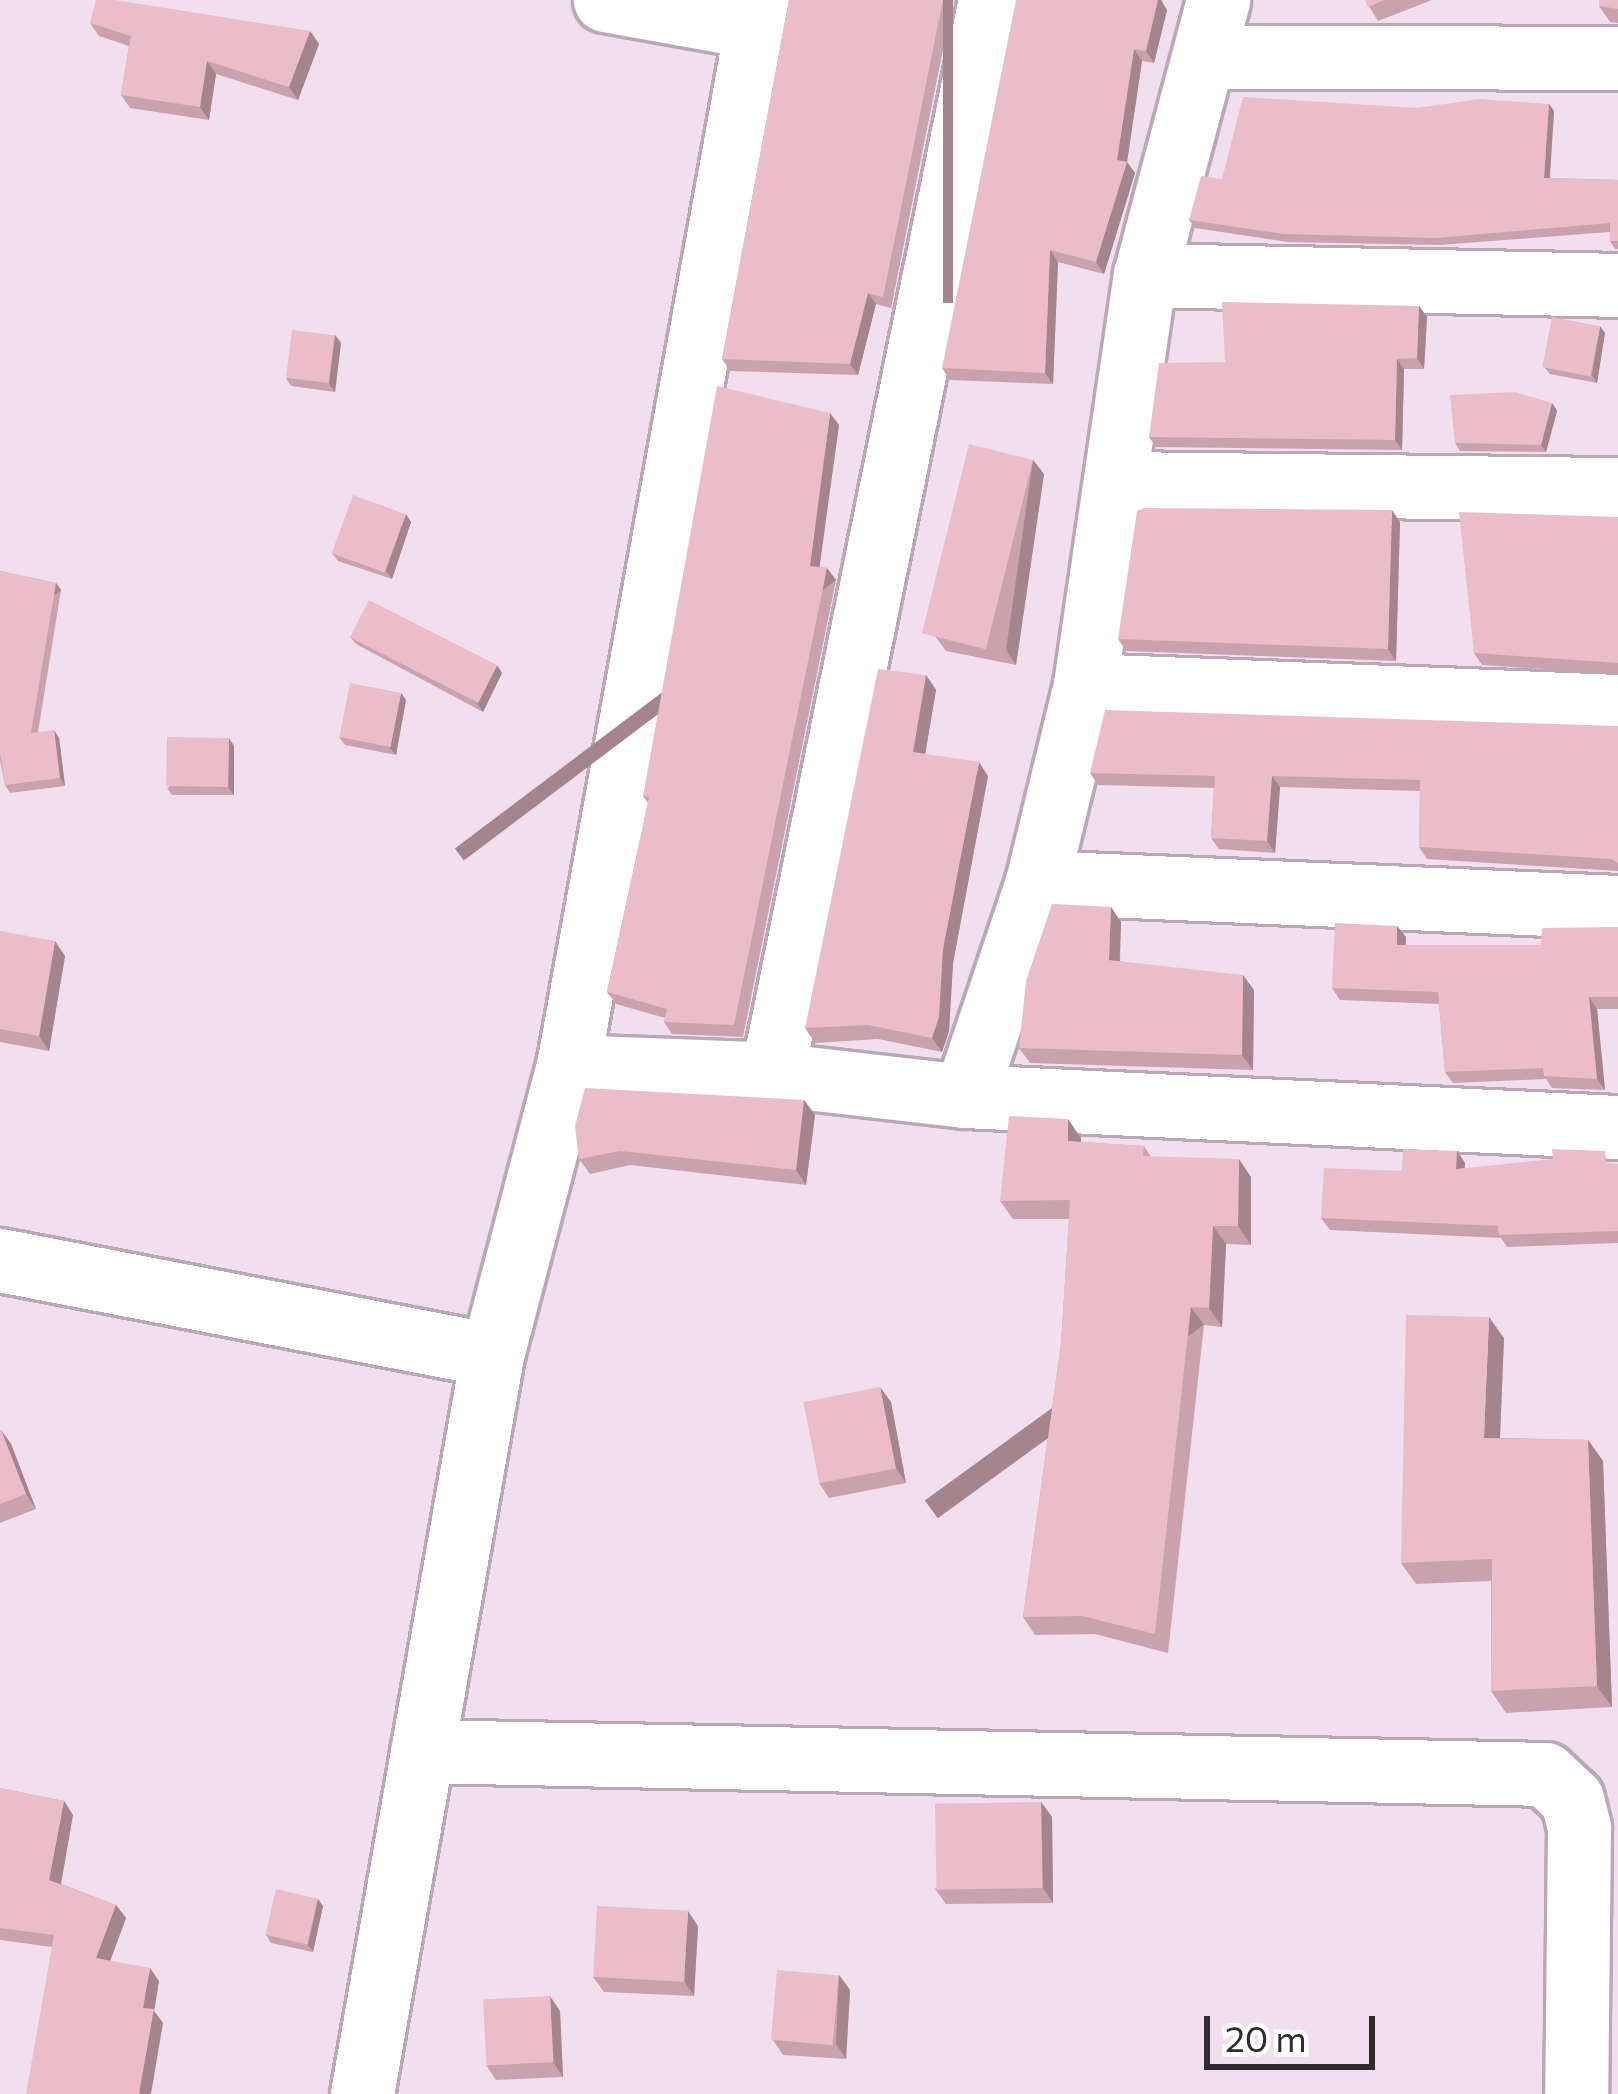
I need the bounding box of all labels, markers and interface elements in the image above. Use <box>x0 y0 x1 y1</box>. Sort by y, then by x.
scale bar <box>1210 1992 1381 2066</box>
text: 20 m <box>1225 2015 1307 2059</box>

